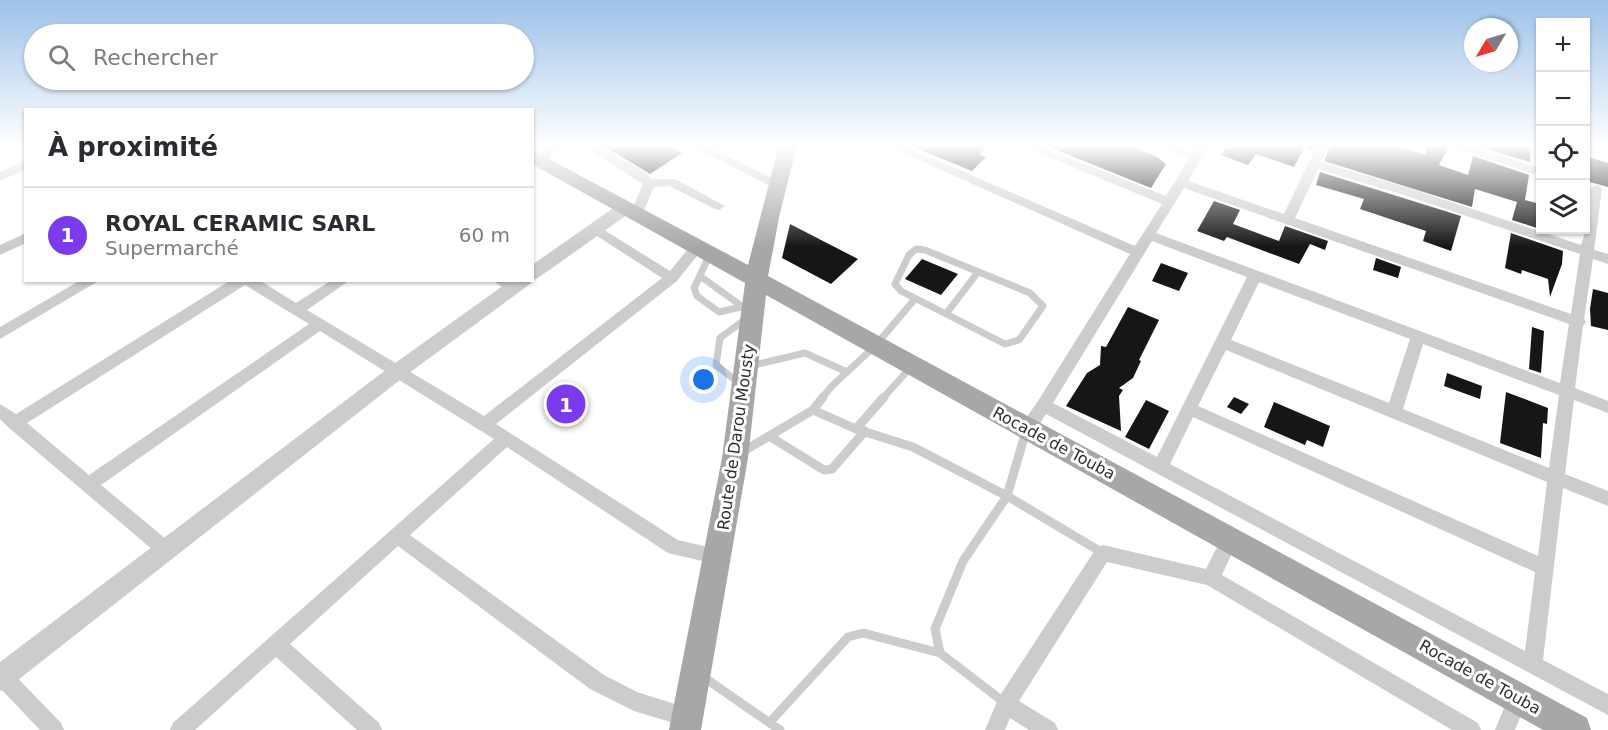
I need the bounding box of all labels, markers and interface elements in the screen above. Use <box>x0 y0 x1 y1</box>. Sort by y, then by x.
north arrow <box>1464 18 1518 72</box>
map controls <box>1536 18 1590 234</box>
button: + <box>1536 18 1590 72</box>
search box <box>24 24 534 90</box>
icon: search <box>45 41 78 74</box>
text: Rechercher <box>93 45 218 70</box>
button: − <box>1536 72 1590 126</box>
button: locate <box>1536 126 1590 180</box>
text: À proximité <box>48 132 218 162</box>
button: layers <box>1536 180 1590 234</box>
text: ROYAL CERAMIC SARL <box>105 211 375 236</box>
text: 1 <box>61 223 74 247</box>
text: 60 m <box>459 223 510 247</box>
text: Supermarché <box>105 236 239 260</box>
street label: Route de Darou Mousty <box>714 343 758 531</box>
your location <box>689 365 718 394</box>
pin: 1 <box>546 382 586 426</box>
street label: Rocade de Touba <box>990 403 1118 483</box>
street label: Rocade de Touba <box>1416 636 1544 718</box>

